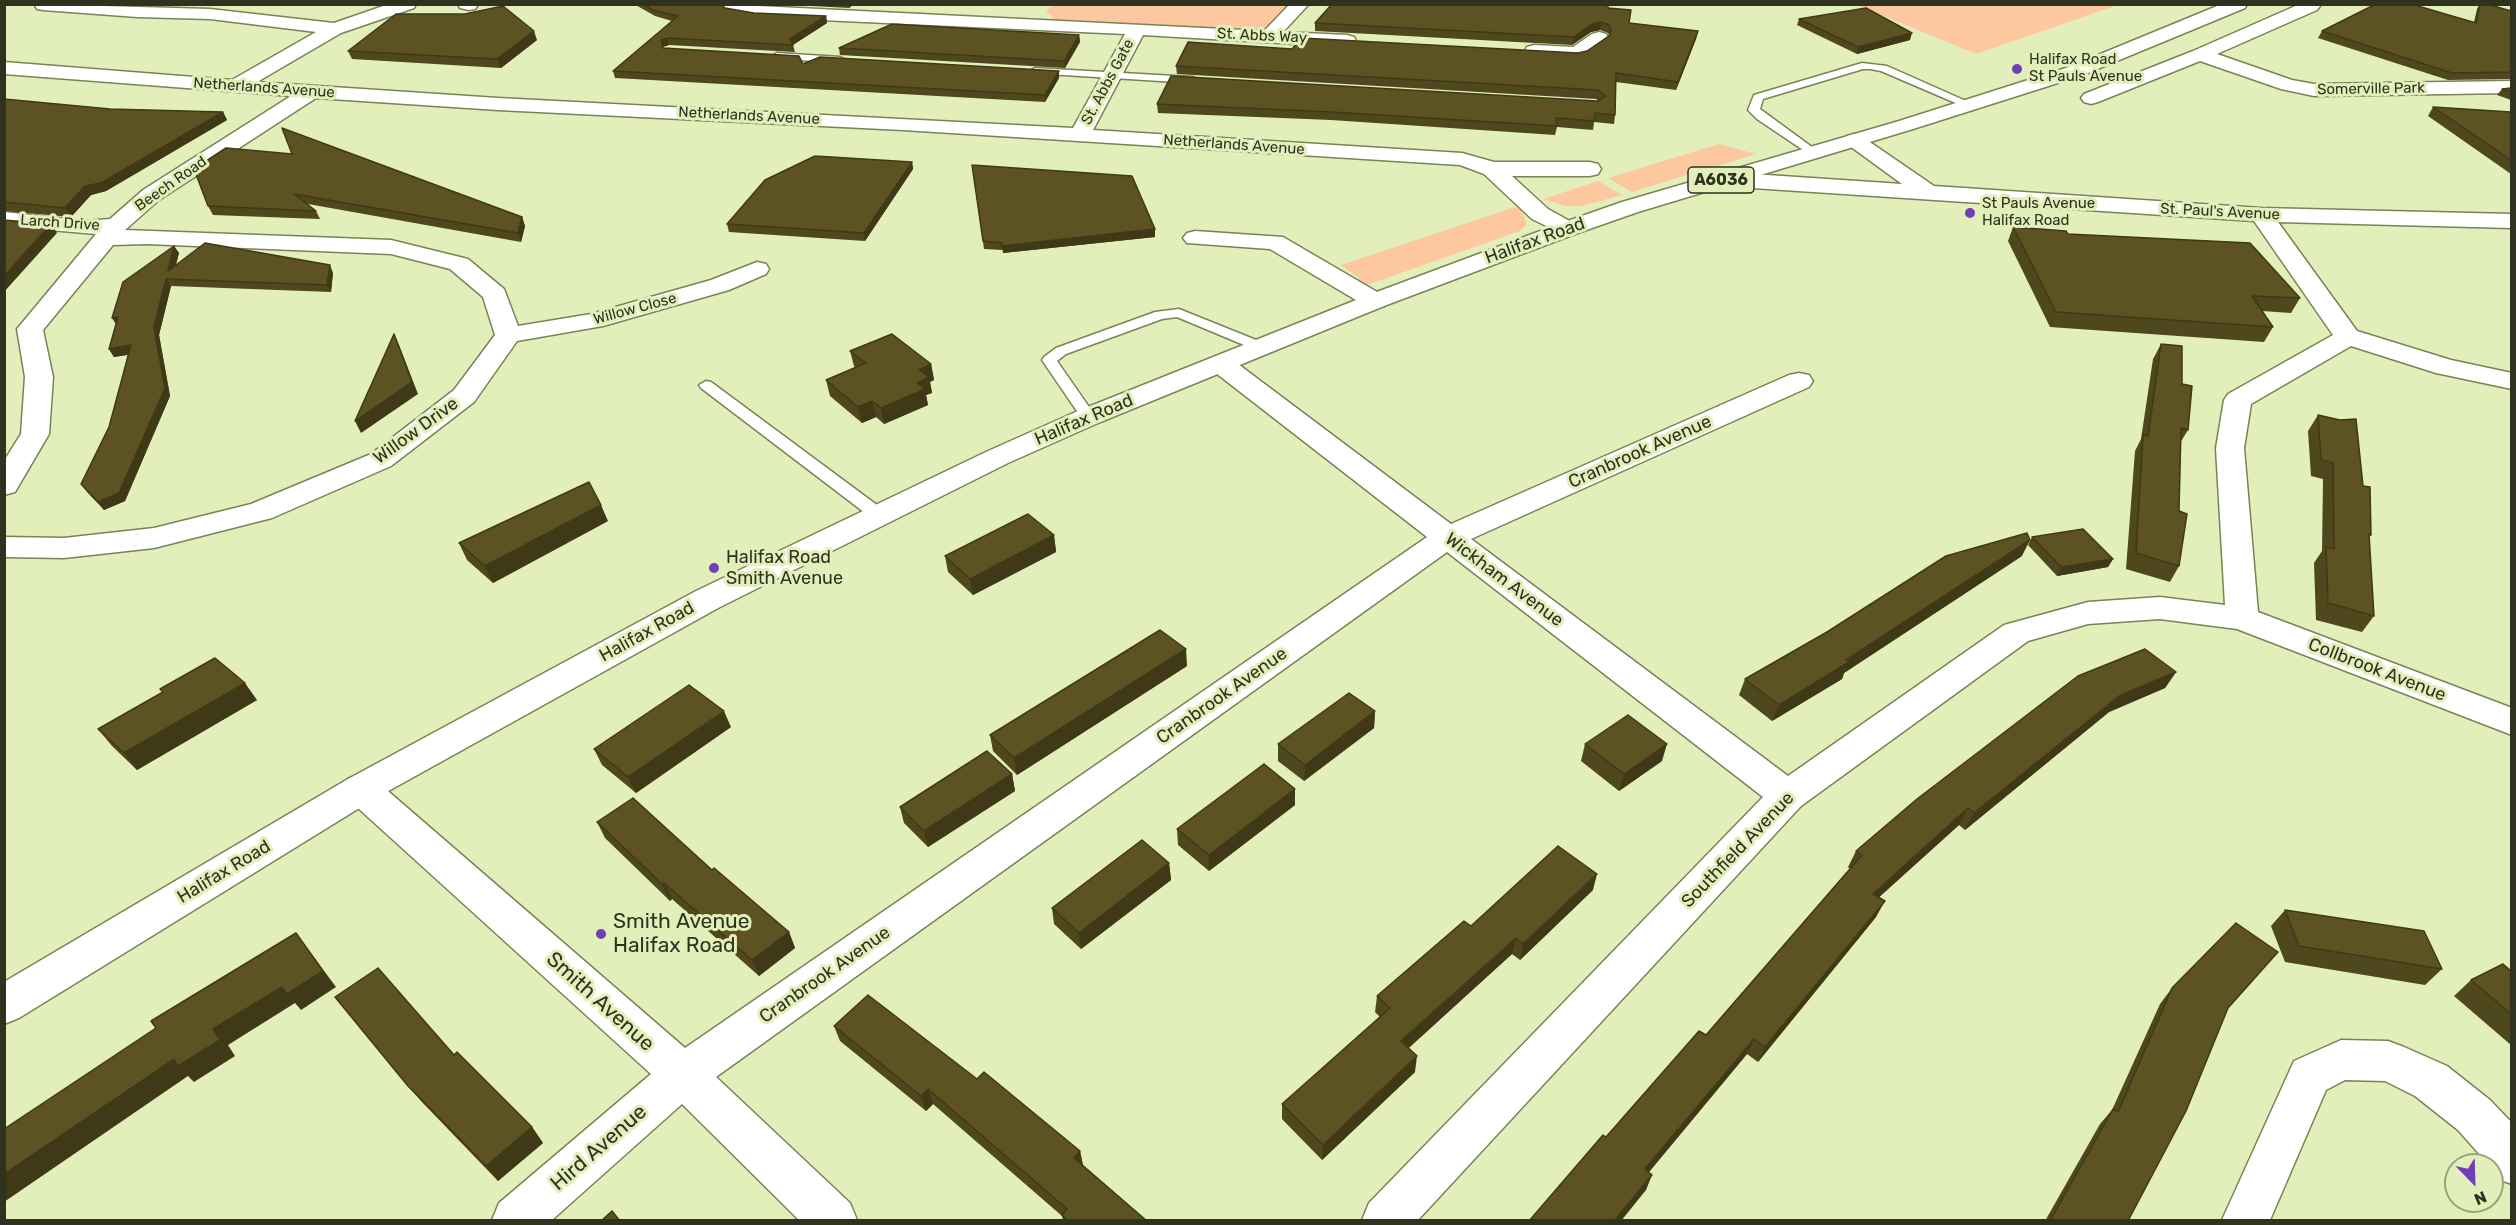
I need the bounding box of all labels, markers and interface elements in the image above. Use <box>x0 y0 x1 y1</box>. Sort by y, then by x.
street label: St. Abbs Way <box>1217 25 1307 47</box>
street label: St. Abbs Gate <box>1078 36 1138 128</box>
place label: Halifax Road St Pauls Avenue <box>2029 51 2142 86</box>
marker: Halifax Road St Pauls Avenue <box>2010 62 2024 76</box>
street label: Netherlands Avenue <box>193 74 335 102</box>
street label: Somerville Park <box>2317 79 2425 99</box>
street label: Netherlands Avenue <box>678 103 820 129</box>
street label: Netherlands Avenue <box>1163 131 1305 159</box>
street label: Beech Road <box>132 153 210 215</box>
road number: A6036 <box>1688 167 1754 193</box>
place label: St Pauls Avenue Halifax Road <box>1982 195 2095 230</box>
street label: St. Paul's Avenue <box>2160 200 2280 224</box>
marker: St Pauls Avenue Halifax Road <box>1963 206 1977 220</box>
street label: Larch Drive <box>20 211 100 235</box>
street label: Halifax Road <box>1482 213 1588 269</box>
street label: Willow Close <box>591 289 679 329</box>
street label: Halifax Road <box>1031 390 1137 450</box>
street label: Willow Drive <box>369 393 463 469</box>
street label: Cranbrook Avenue <box>1565 411 1715 493</box>
street label: Wickham Avenue <box>1441 529 1567 631</box>
place label: Halifax Road Smith Avenue <box>726 547 843 590</box>
marker: Halifax Road Smith Avenue <box>707 561 721 575</box>
street label: Halifax Road <box>596 597 698 667</box>
street label: Collbrook Avenue <box>2305 634 2449 706</box>
street label: Cranbrook Avenue <box>1153 643 1291 749</box>
street label: Southfield Avenue <box>1677 788 1799 912</box>
street label: Halifax Road <box>173 836 275 908</box>
place label: Smith Avenue Halifax Road <box>613 909 750 959</box>
street label: Cranbrook Avenue <box>756 922 894 1028</box>
marker: Smith Avenue Halifax Road <box>594 927 608 941</box>
street label: Smith Avenue <box>541 947 659 1057</box>
street label: Hird Avenue <box>546 1099 652 1197</box>
north arrow <box>2444 1153 2504 1213</box>
text: N <box>2471 1187 2489 1209</box>

